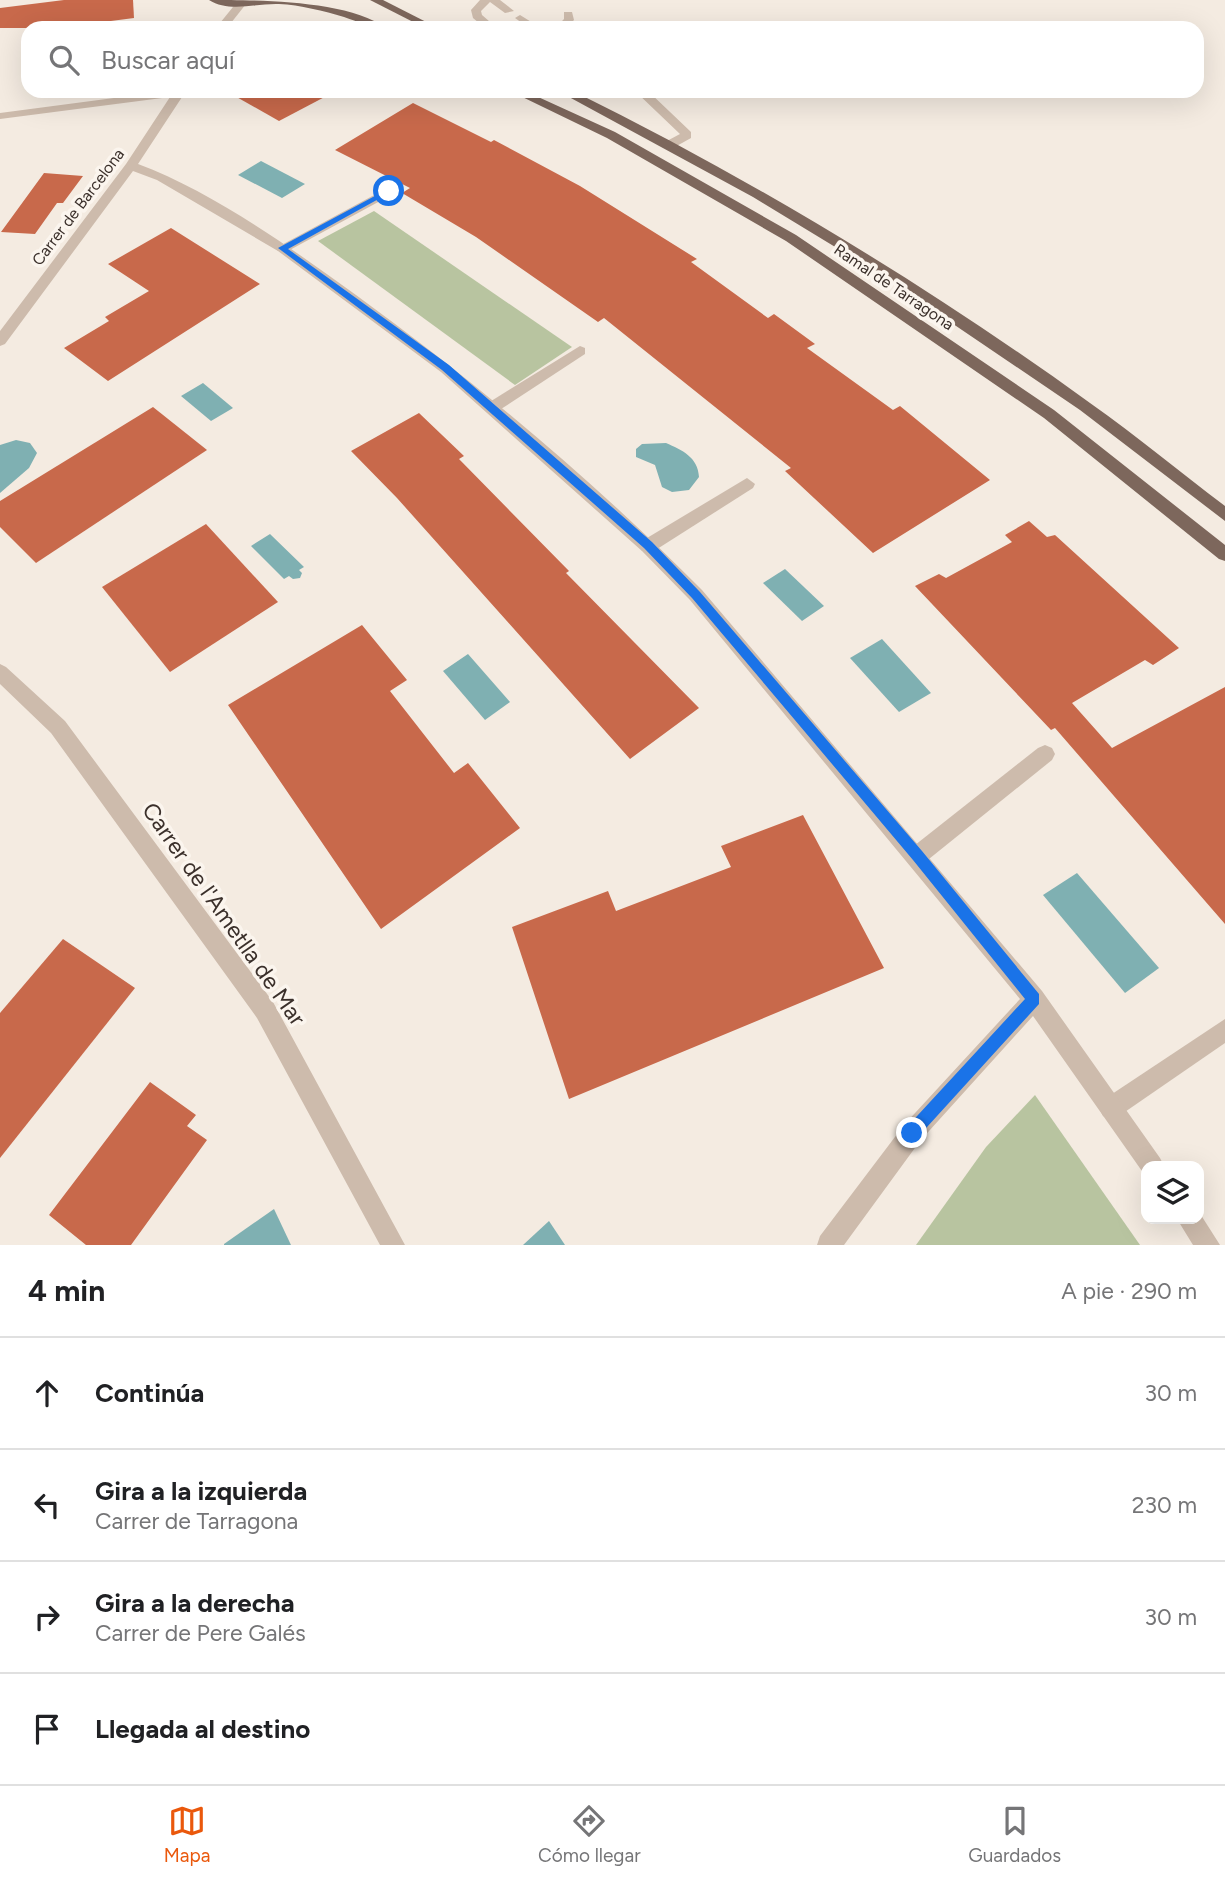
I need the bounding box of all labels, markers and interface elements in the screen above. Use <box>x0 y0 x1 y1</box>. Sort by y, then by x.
search box <box>21 21 1204 98</box>
icon: search <box>45 41 83 79</box>
text: Buscar aquí <box>101 44 235 76</box>
street label: Carrer de Barcelona <box>28 145 128 269</box>
route start <box>373 175 404 206</box>
street label: Ramal de Tarragona <box>831 240 957 334</box>
street label: Carrer de l'Ametlla de Mar <box>136 797 312 1031</box>
route end <box>896 1117 927 1148</box>
map controls <box>1141 1161 1204 1224</box>
button: layers <box>1141 1161 1204 1224</box>
text: 4 min <box>28 1272 105 1309</box>
text: A pie · 290 m <box>1061 1277 1197 1305</box>
icon: ahead <box>28 1374 66 1412</box>
text: Continúa <box>95 1377 204 1409</box>
text: 30 m <box>1144 1379 1197 1407</box>
text: Gira a la izquierda <box>95 1475 307 1507</box>
icon: left <box>28 1486 66 1524</box>
text: 230 m <box>1132 1491 1197 1519</box>
text: Carrer de Tarragona <box>95 1507 298 1535</box>
text: Gira a la derecha <box>95 1587 295 1619</box>
icon: right <box>28 1598 66 1636</box>
text: 30 m <box>1144 1603 1197 1631</box>
text: Carrer de Pere Galés <box>95 1619 306 1647</box>
icon: arrive <box>28 1710 66 1748</box>
text: Llegada al destino <box>95 1713 310 1745</box>
tab: Mapa <box>164 1802 210 1867</box>
tab: Cómo llegar <box>538 1802 641 1867</box>
tab: Guardados <box>968 1802 1061 1867</box>

